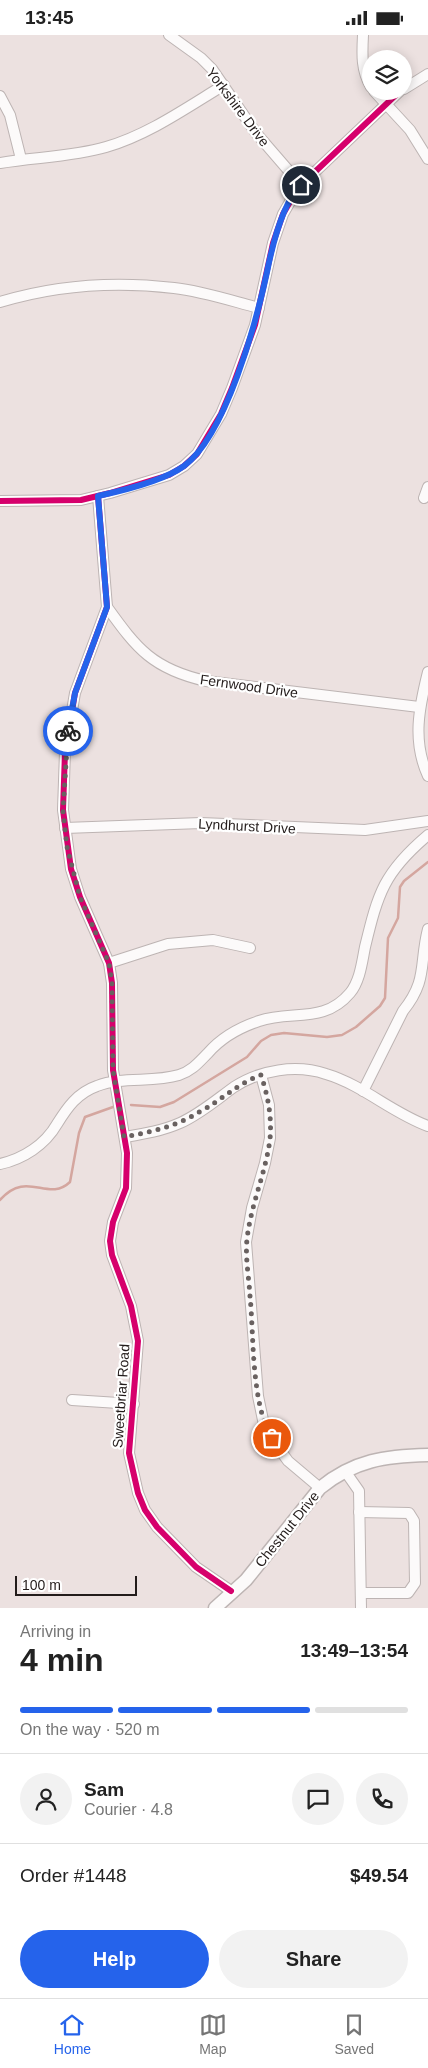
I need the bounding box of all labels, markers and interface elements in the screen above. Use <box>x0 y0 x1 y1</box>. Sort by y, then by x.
text: 13:45 <box>25 7 74 28</box>
map controls <box>362 50 412 100</box>
button: layers <box>362 50 412 100</box>
street label: Yorkshire Drive <box>203 64 273 150</box>
pin <box>280 164 322 206</box>
icon: home <box>287 171 315 199</box>
street label: Fernwood Drive <box>199 671 299 701</box>
courier <box>43 706 93 756</box>
icon: bike <box>54 717 82 745</box>
street label: Lyndhurst Drive <box>198 815 296 837</box>
street label: Sweetbriar Road <box>109 1343 133 1449</box>
pin <box>251 1417 293 1459</box>
icon: bag <box>258 1424 286 1452</box>
street label: Chestnut Drive <box>252 1488 322 1570</box>
scale bar <box>15 1573 138 1596</box>
text: 100 m <box>22 1577 61 1593</box>
text: Arriving in <box>20 1623 91 1640</box>
text: 13:49–13:54 <box>300 1640 408 1661</box>
text: 4 min <box>20 1642 104 1678</box>
text: On the way · 520 m <box>20 1721 160 1738</box>
button: person <box>20 1773 72 1825</box>
button: chat <box>292 1773 344 1825</box>
button: phone <box>356 1773 408 1825</box>
text: Sam <box>84 1779 124 1800</box>
text: Courier · 4.8 <box>84 1801 173 1818</box>
text: Order #1448 <box>20 1865 127 1886</box>
text: $49.54 <box>350 1865 408 1886</box>
button: Help <box>20 1930 209 1988</box>
button: Share <box>219 1930 408 1988</box>
tab: Home <box>54 2011 91 2057</box>
tab: Map <box>199 2011 227 2057</box>
tab: Saved <box>334 2011 374 2057</box>

